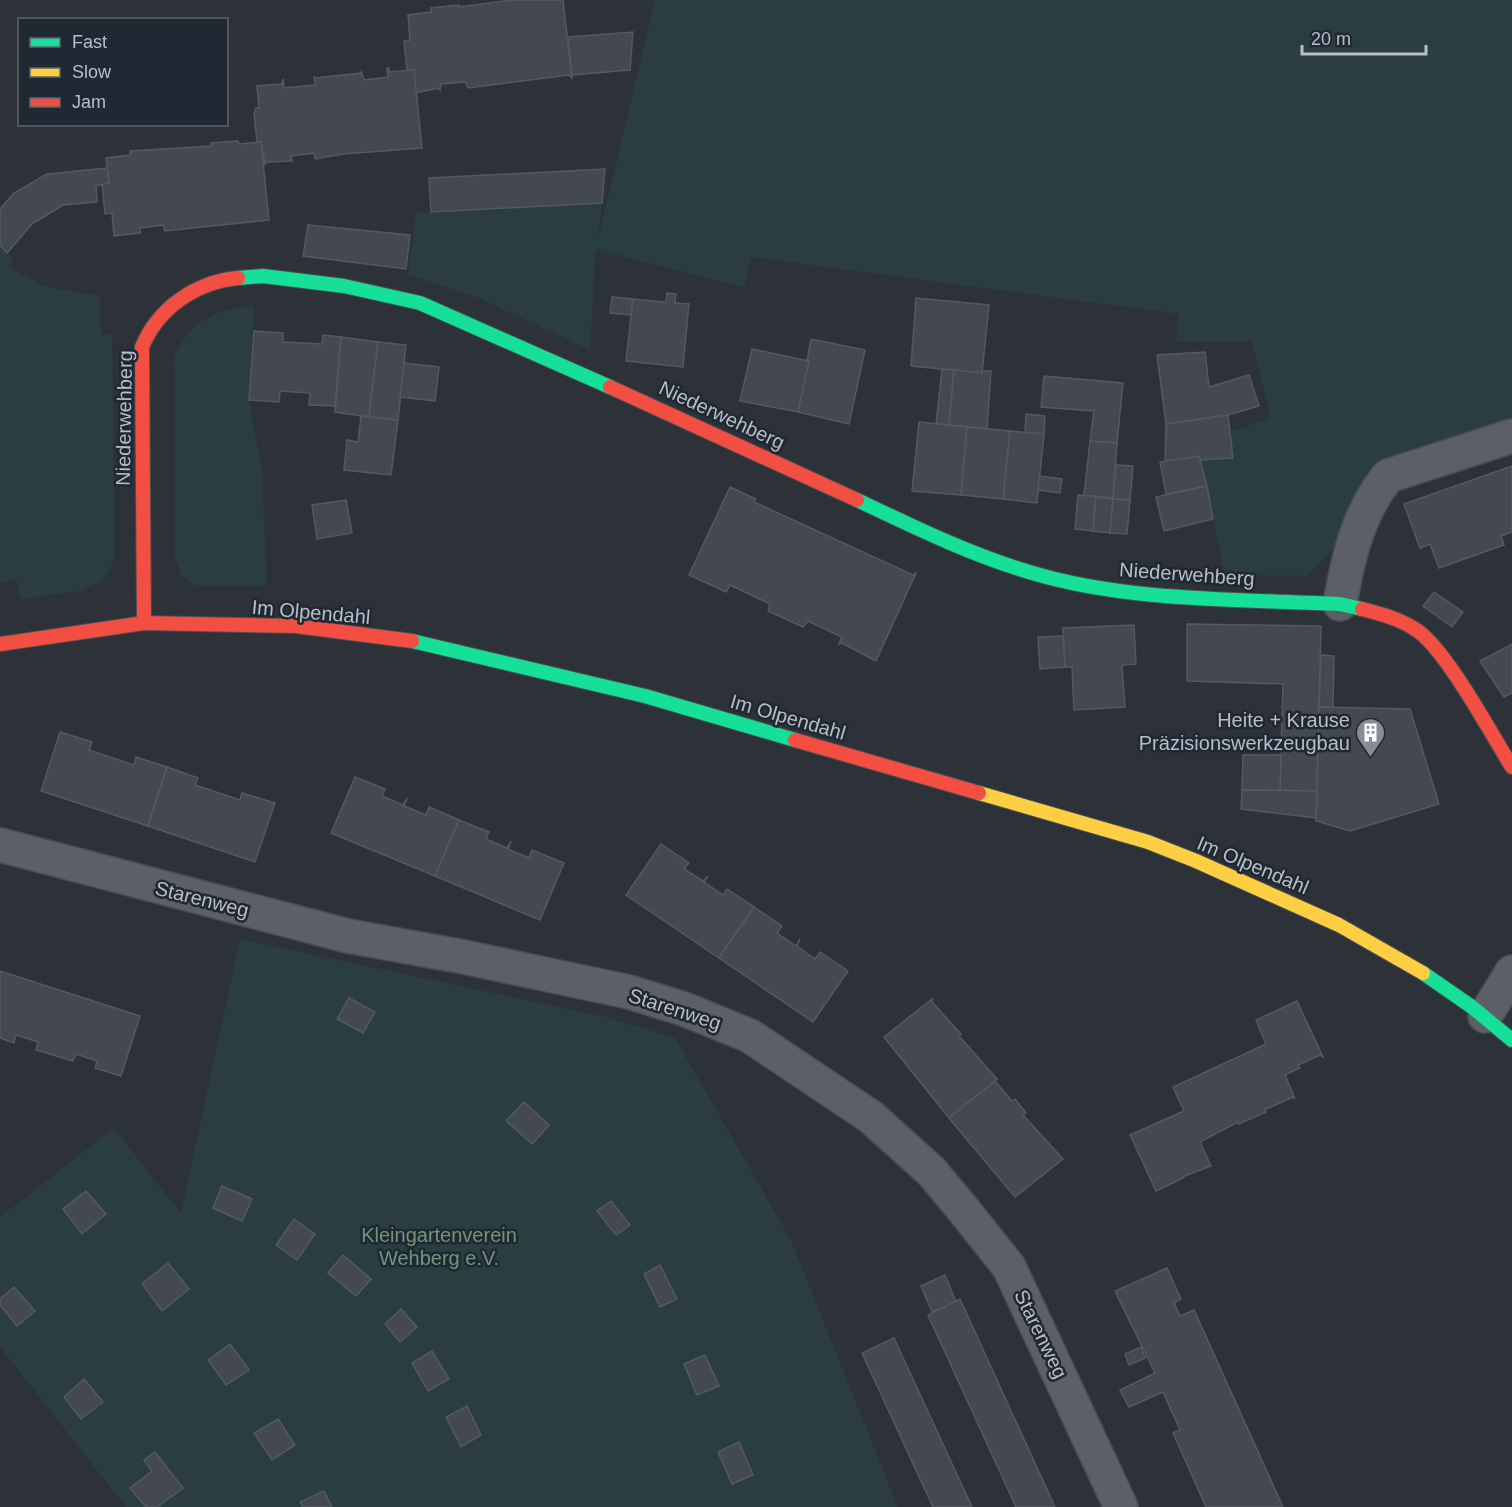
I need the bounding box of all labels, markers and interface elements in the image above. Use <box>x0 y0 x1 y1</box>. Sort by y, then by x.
legend <box>18 18 228 126</box>
scale bar <box>1302 18 1426 56</box>
text: 20 m <box>1311 29 1351 49</box>
text: Fast <box>72 32 107 52</box>
text: Slow <box>72 62 112 82</box>
text: Jam <box>72 92 106 112</box>
street label: Niederwehberg <box>112 350 136 486</box>
street label: Niederwehberg <box>656 376 788 454</box>
street label: Niederwehberg <box>1119 558 1255 590</box>
street label: Im Olpendahl <box>251 596 371 628</box>
street label: Im Olpendahl <box>728 690 848 744</box>
place label: Heite + Krause Präzisionswerkzeugbau <box>1139 709 1350 754</box>
building icon: Heite + Krause Präzisionswerkzeugbau <box>1355 716 1387 758</box>
street label: Im Olpendahl <box>1194 832 1312 898</box>
street label: Starenweg <box>153 877 251 921</box>
street label: Starenweg <box>626 984 724 1034</box>
park label: Kleingartenverein Wehberg e.V. <box>361 1224 517 1269</box>
street label: Starenweg <box>1010 1286 1072 1382</box>

